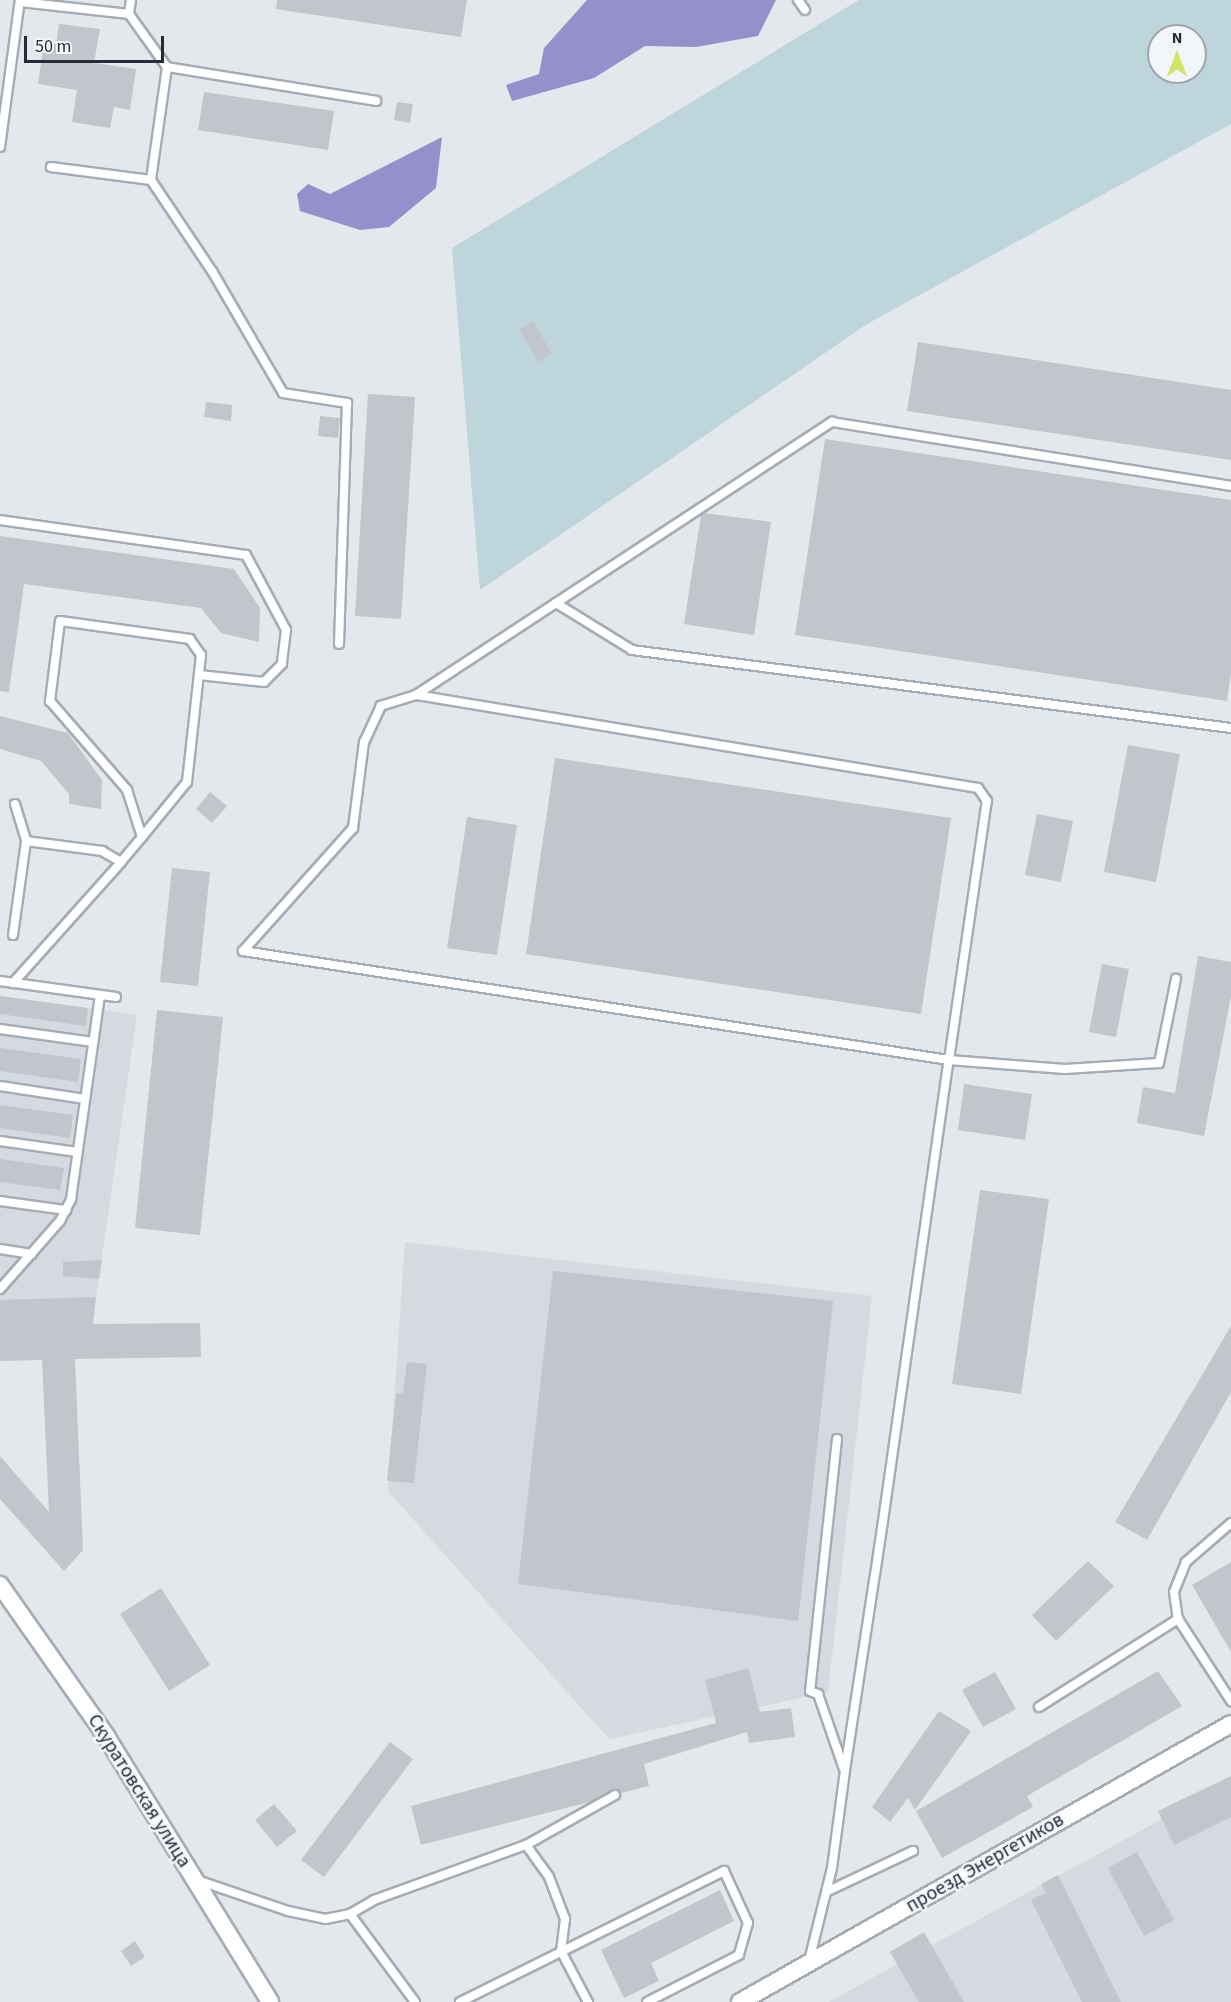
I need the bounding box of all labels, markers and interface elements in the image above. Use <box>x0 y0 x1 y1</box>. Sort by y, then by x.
scale bar <box>27 24 166 62</box>
north arrow <box>1147 24 1207 84</box>
text: N <box>1172 27 1182 49</box>
text: 50 m <box>35 34 71 59</box>
street label: Скуратовская улица <box>82 1710 196 1872</box>
street label: проезд Энергетиков <box>902 1808 1068 1918</box>

